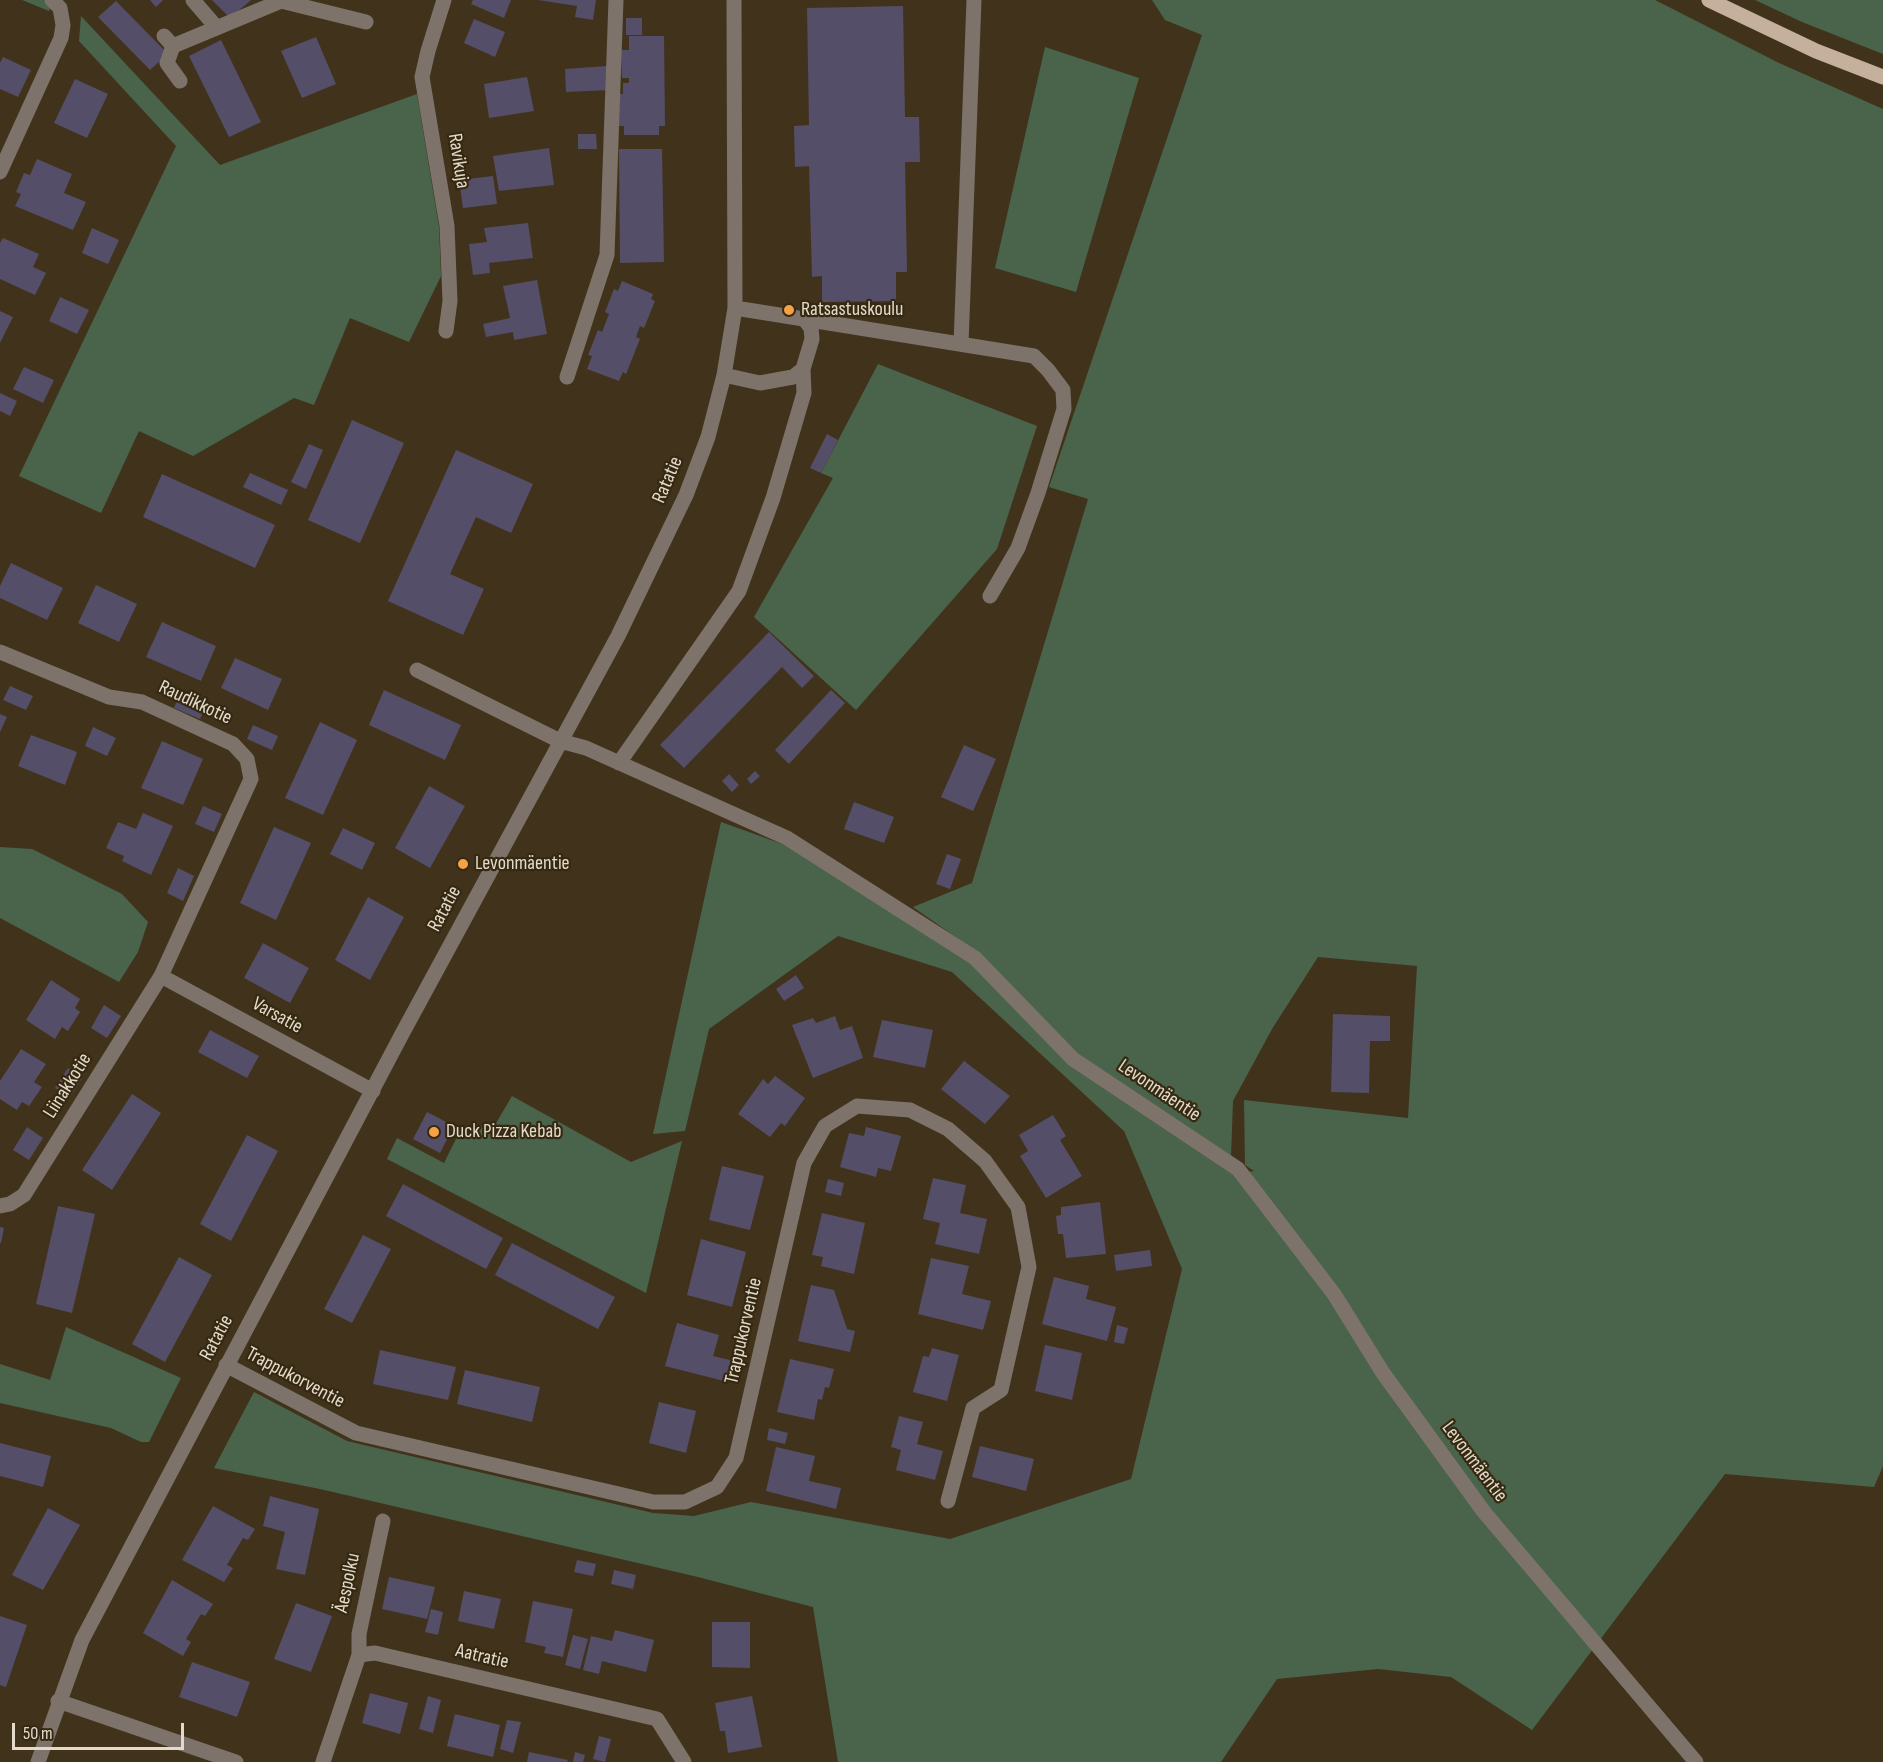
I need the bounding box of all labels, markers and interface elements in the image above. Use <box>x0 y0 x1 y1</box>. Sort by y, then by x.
street label: Ravikuja <box>442 132 474 190</box>
place label: Ratsastuskoulu <box>801 298 903 322</box>
marker: Ratsastuskoulu <box>782 303 796 317</box>
street label: Ratatie <box>648 453 688 507</box>
street label: Raudikkotie <box>154 676 236 730</box>
place label: Levonmäentie <box>475 852 570 876</box>
marker: Levonmäentie <box>456 857 470 871</box>
street label: Ratatie <box>423 882 467 936</box>
street label: Varsatie <box>247 992 307 1040</box>
street label: Liinakkotie <box>39 1049 97 1123</box>
street label: Levonmäentie <box>1113 1055 1205 1127</box>
place label: Duck Pizza Kebab <box>446 1120 561 1144</box>
marker: Duck Pizza Kebab <box>427 1125 441 1139</box>
street label: Trappukorventie <box>720 1275 768 1387</box>
street label: Ratatie <box>195 1311 239 1365</box>
street label: Trappukorventie <box>242 1342 348 1414</box>
street label: Levonmäentie <box>1436 1417 1512 1507</box>
street label: Äespolku <box>330 1551 366 1615</box>
street label: Aatratie <box>453 1639 511 1675</box>
scale bar <box>15 1711 188 1749</box>
text: 50 m <box>23 1723 53 1744</box>

